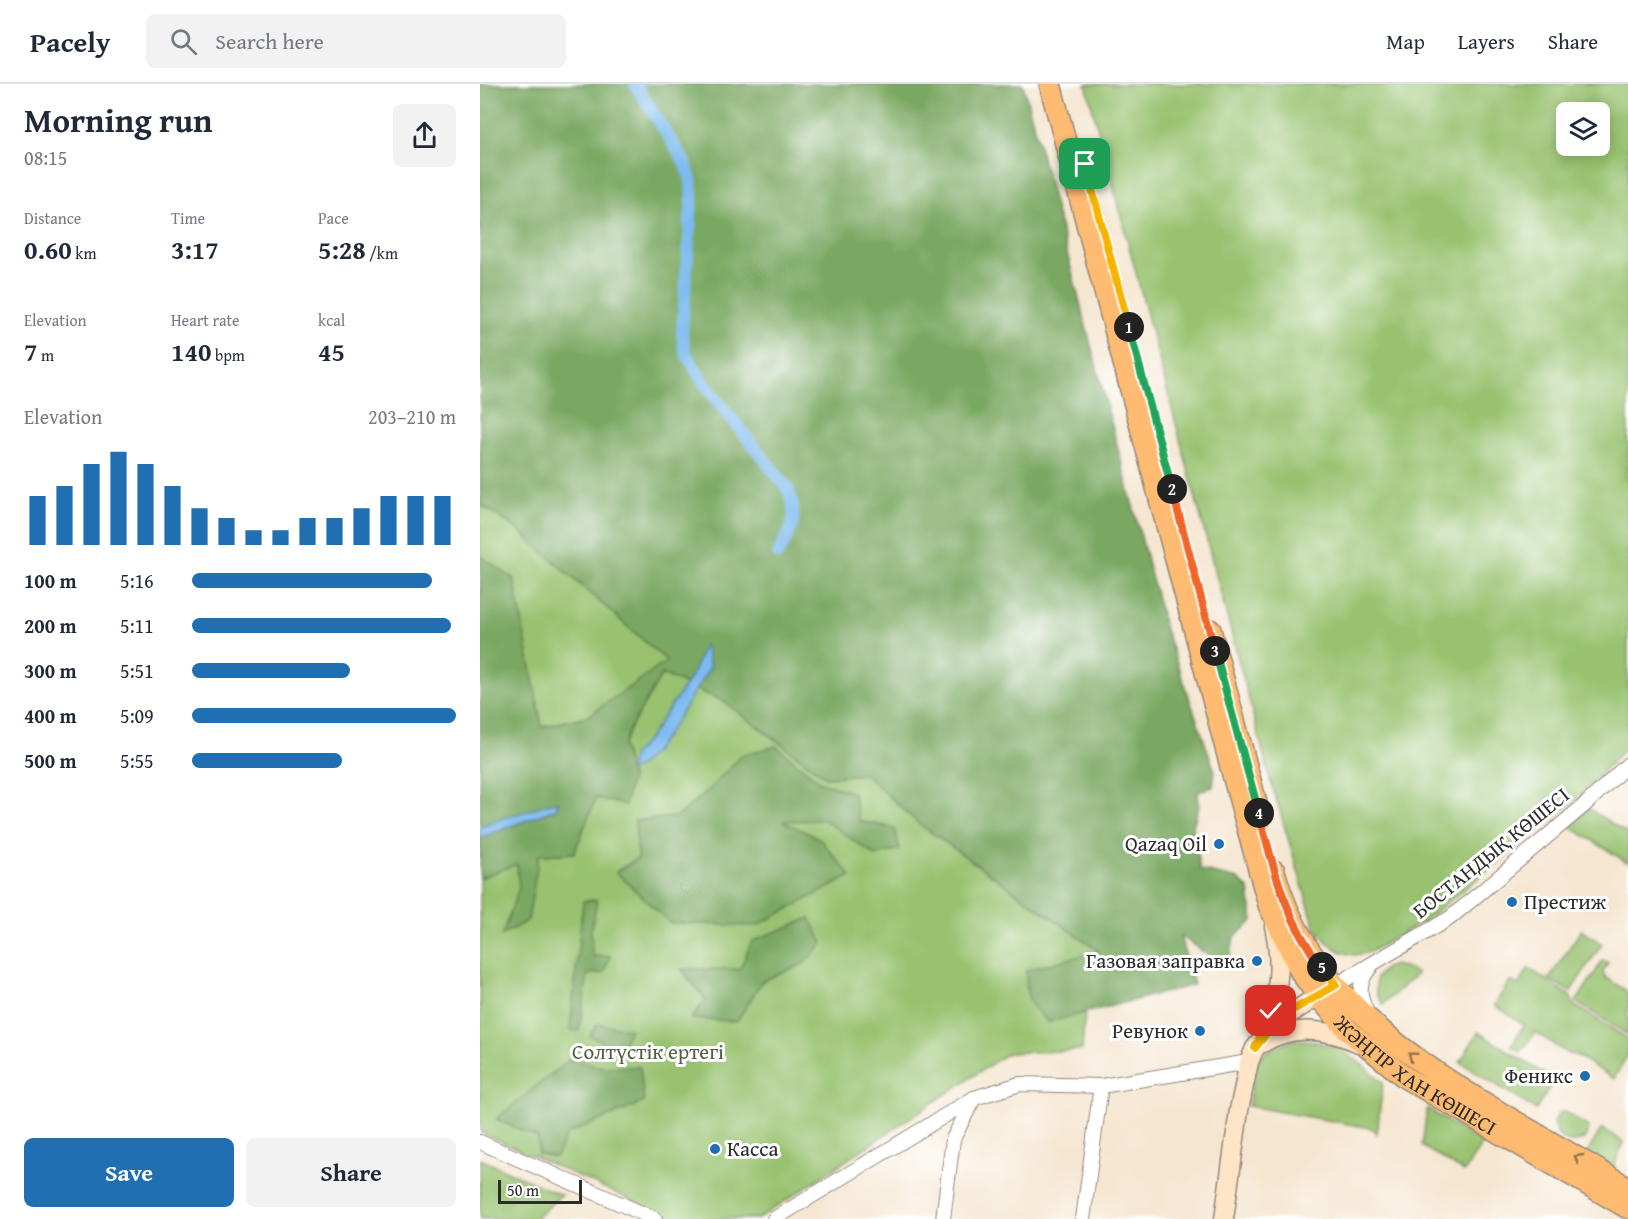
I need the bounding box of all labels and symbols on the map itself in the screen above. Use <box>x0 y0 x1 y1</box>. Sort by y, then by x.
pin <box>1059 138 1110 189</box>
pin: 1 <box>1114 312 1144 342</box>
pin: 2 <box>1157 474 1187 504</box>
pin: 3 <box>1200 636 1230 666</box>
street label: БОСТАНДЫҚ КӨШЕСІ <box>1406 780 1576 926</box>
pin: 4 <box>1244 798 1274 828</box>
place label: Qazaq Oil <box>1125 828 1207 859</box>
marker: Qazaq Oil <box>1212 837 1226 851</box>
place label: Престиж <box>1524 886 1607 917</box>
marker: Престиж <box>1505 895 1519 909</box>
place label: Газовая заправка <box>1086 945 1245 976</box>
pin: 5 <box>1307 952 1337 982</box>
marker: Газовая заправка <box>1250 954 1264 968</box>
pin <box>1245 985 1296 1036</box>
street label: ЖӘҢГІР ХАН КӨШЕСІ <box>1326 1007 1503 1143</box>
place label: Ревунок <box>1112 1015 1188 1046</box>
marker: Ревунок <box>1193 1024 1207 1038</box>
park label: Солтүстік ертегі <box>572 1036 724 1067</box>
one-way arrow <box>1407 1052 1418 1063</box>
place label: Феникс <box>1505 1060 1573 1091</box>
marker: Феникс <box>1578 1069 1592 1083</box>
place label: Касса <box>727 1133 779 1164</box>
marker: Касса <box>708 1142 722 1156</box>
one-way arrow <box>1573 1154 1584 1165</box>
scale bar <box>498 1177 582 1204</box>

